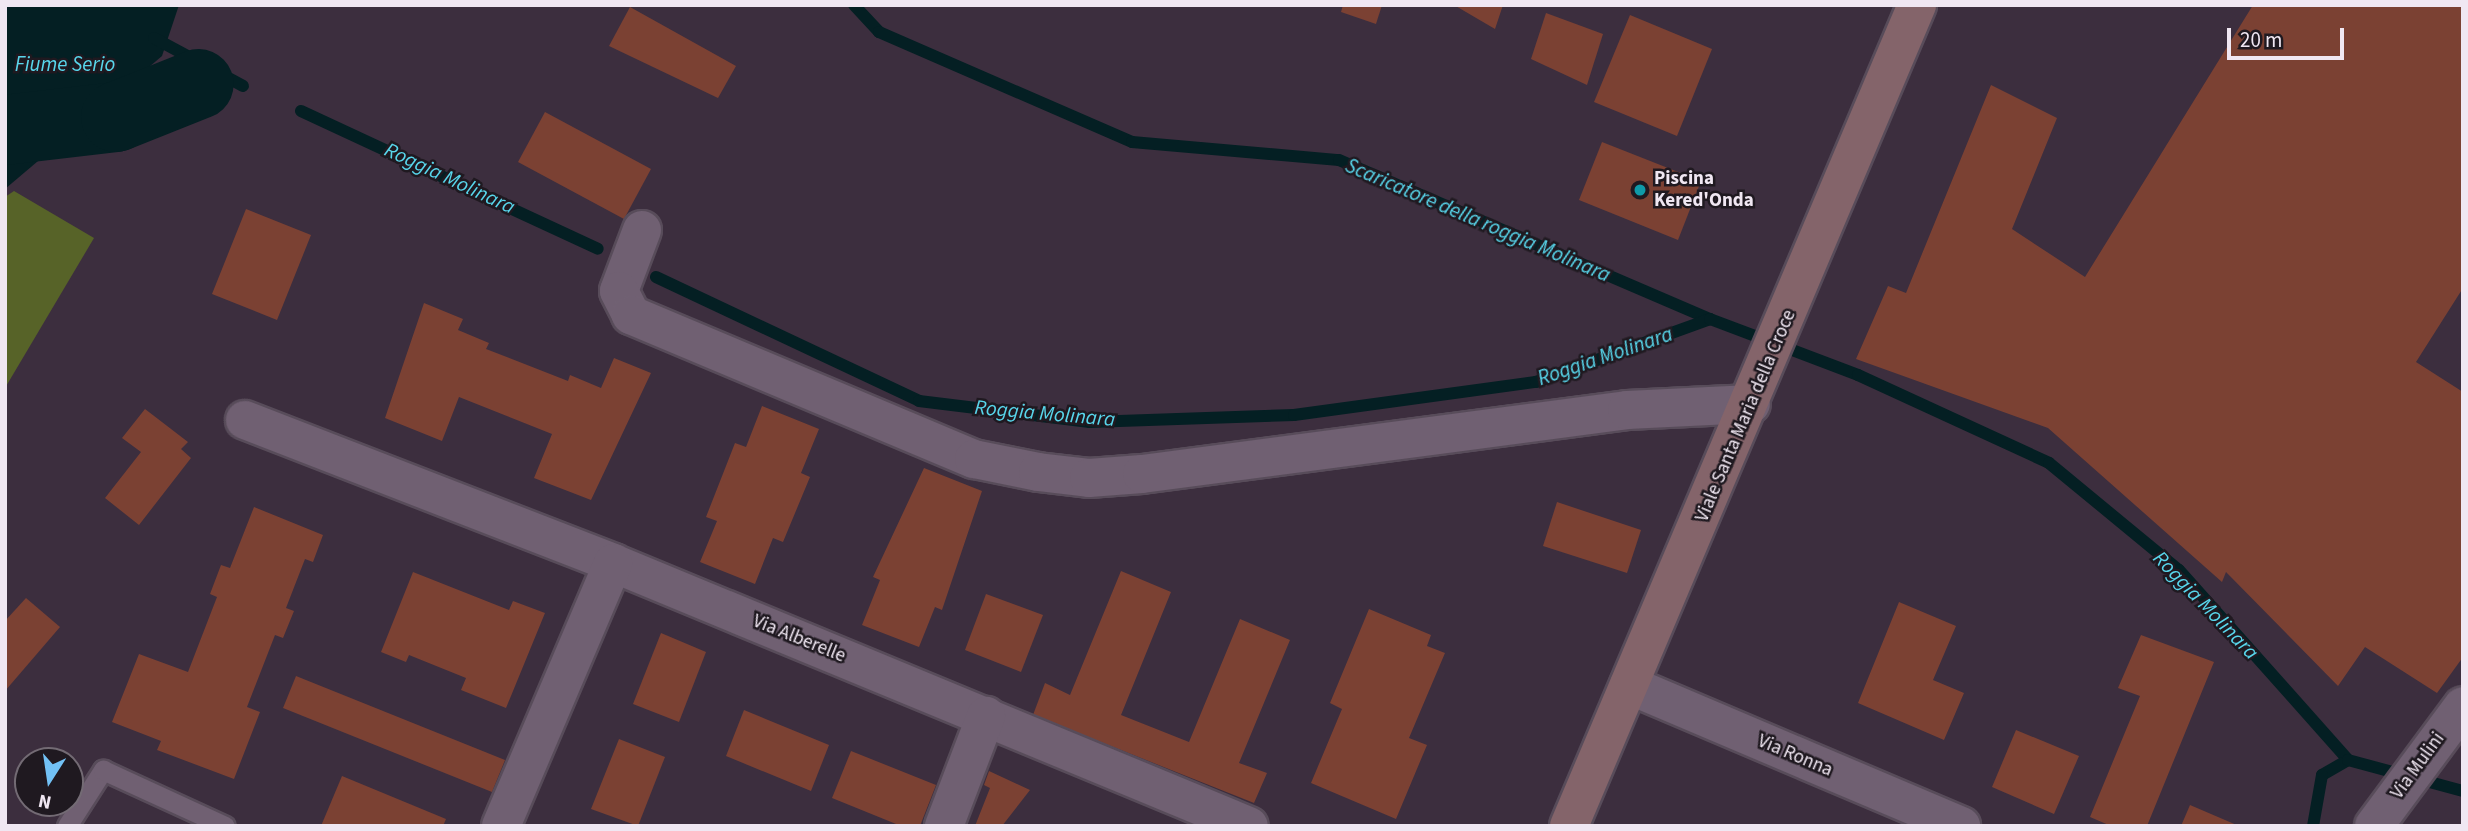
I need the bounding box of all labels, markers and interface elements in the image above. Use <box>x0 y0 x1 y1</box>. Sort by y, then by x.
scale bar <box>2230 14 2347 58</box>
text: 20 m <box>2240 25 2282 55</box>
water label: Fiume Serio <box>15 51 115 77</box>
water label: Roggia Molinara <box>381 137 519 219</box>
water label: Scaricatore della roggia Molinara <box>1342 153 1614 287</box>
place label: Piscina Kered'Onda <box>1654 168 1754 212</box>
marker: Piscina Kered'Onda <box>1632 182 1648 198</box>
street label: Viale Santa Maria della Croce <box>1691 307 1801 525</box>
water label: Roggia Molinara <box>1534 321 1676 391</box>
water label: Roggia Molinara <box>974 394 1116 432</box>
water label: Roggia Molinara <box>2148 545 2264 665</box>
street label: Via Alberelle <box>749 610 849 668</box>
street label: Via Mulini <box>2386 728 2450 804</box>
street label: Via Ronna <box>1754 730 1836 782</box>
north arrow <box>14 747 84 817</box>
text: N <box>36 787 54 816</box>

